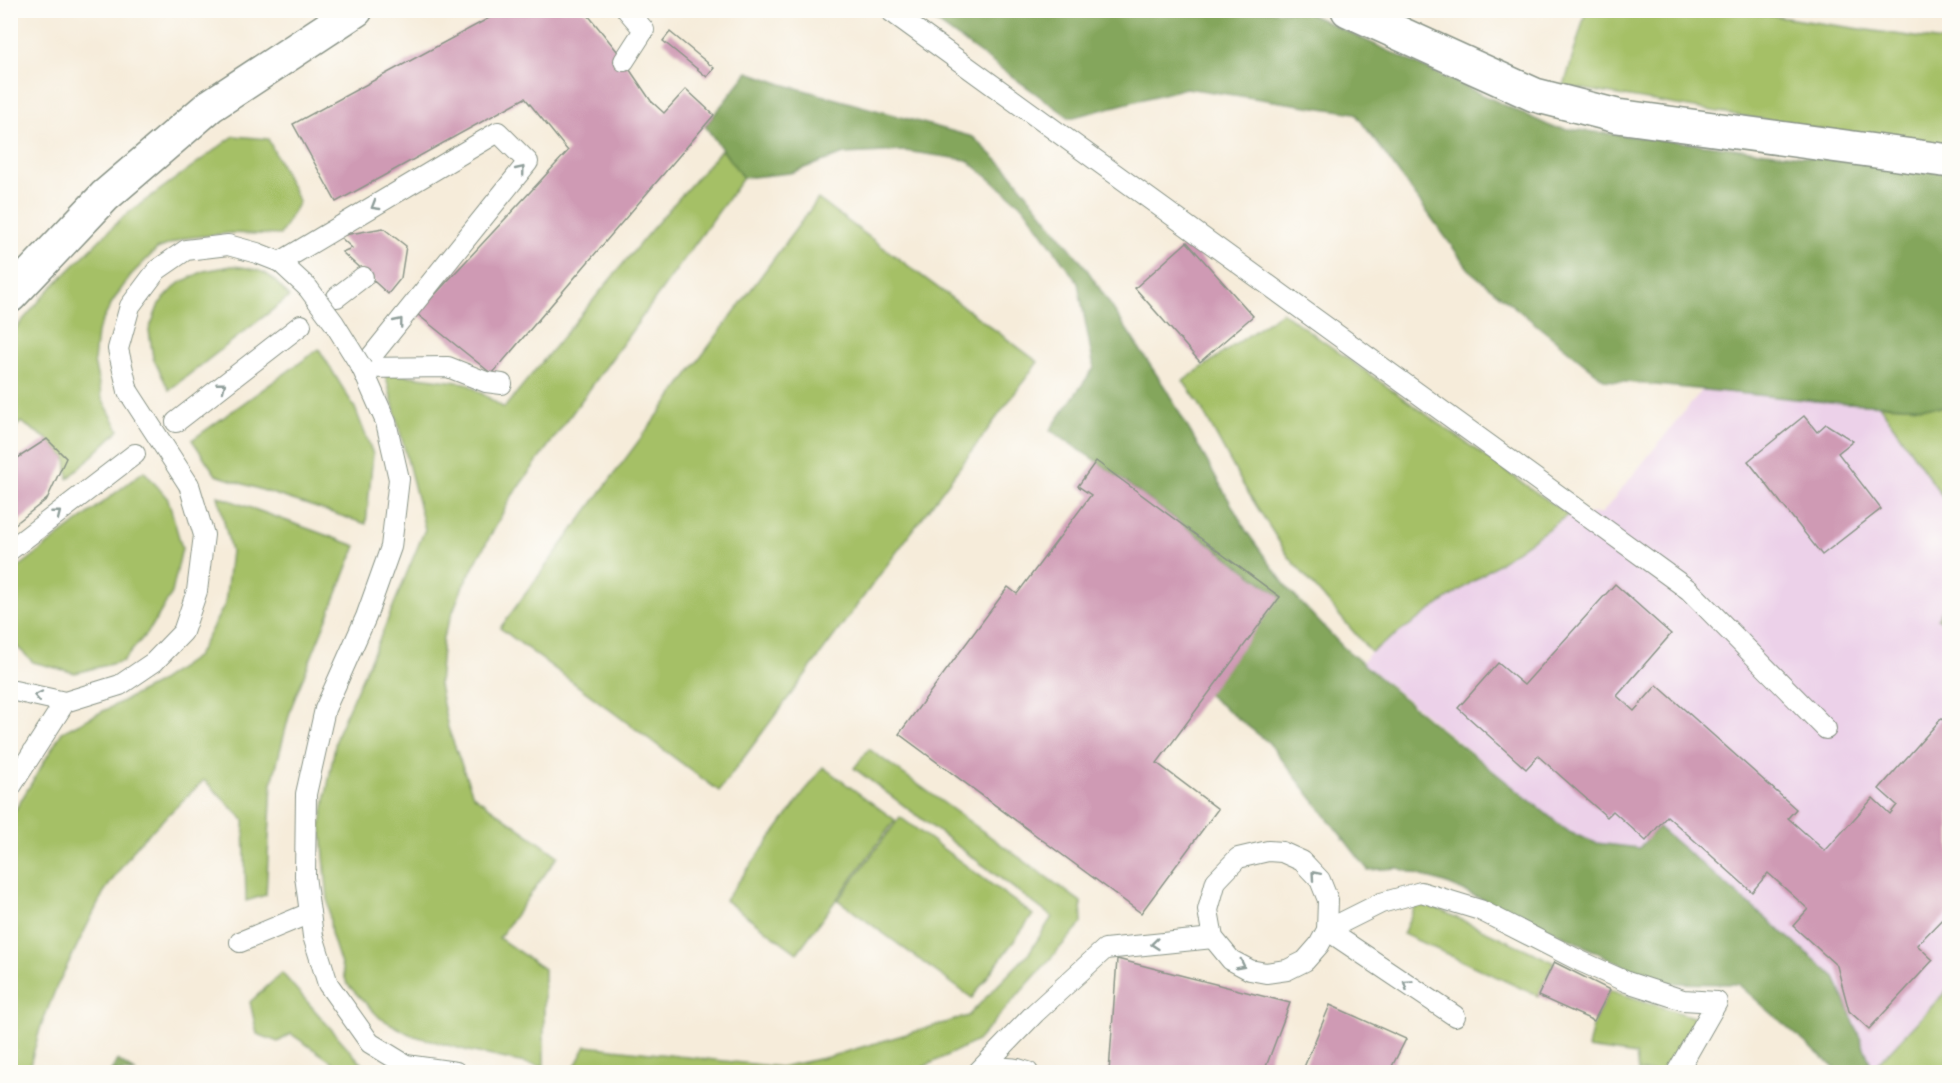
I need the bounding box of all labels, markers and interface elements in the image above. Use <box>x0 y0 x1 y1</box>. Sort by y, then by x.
one-way arrow <box>514 166 525 177</box>
one-way arrow <box>371 198 382 210</box>
one-way arrow <box>392 318 403 329</box>
one-way arrow <box>216 382 227 393</box>
one-way arrow <box>50 511 61 522</box>
one-way arrow <box>33 690 43 703</box>
one-way arrow <box>1311 871 1322 882</box>
one-way arrow <box>1150 937 1159 950</box>
one-way arrow <box>1235 958 1246 969</box>
one-way arrow <box>1403 980 1414 991</box>

